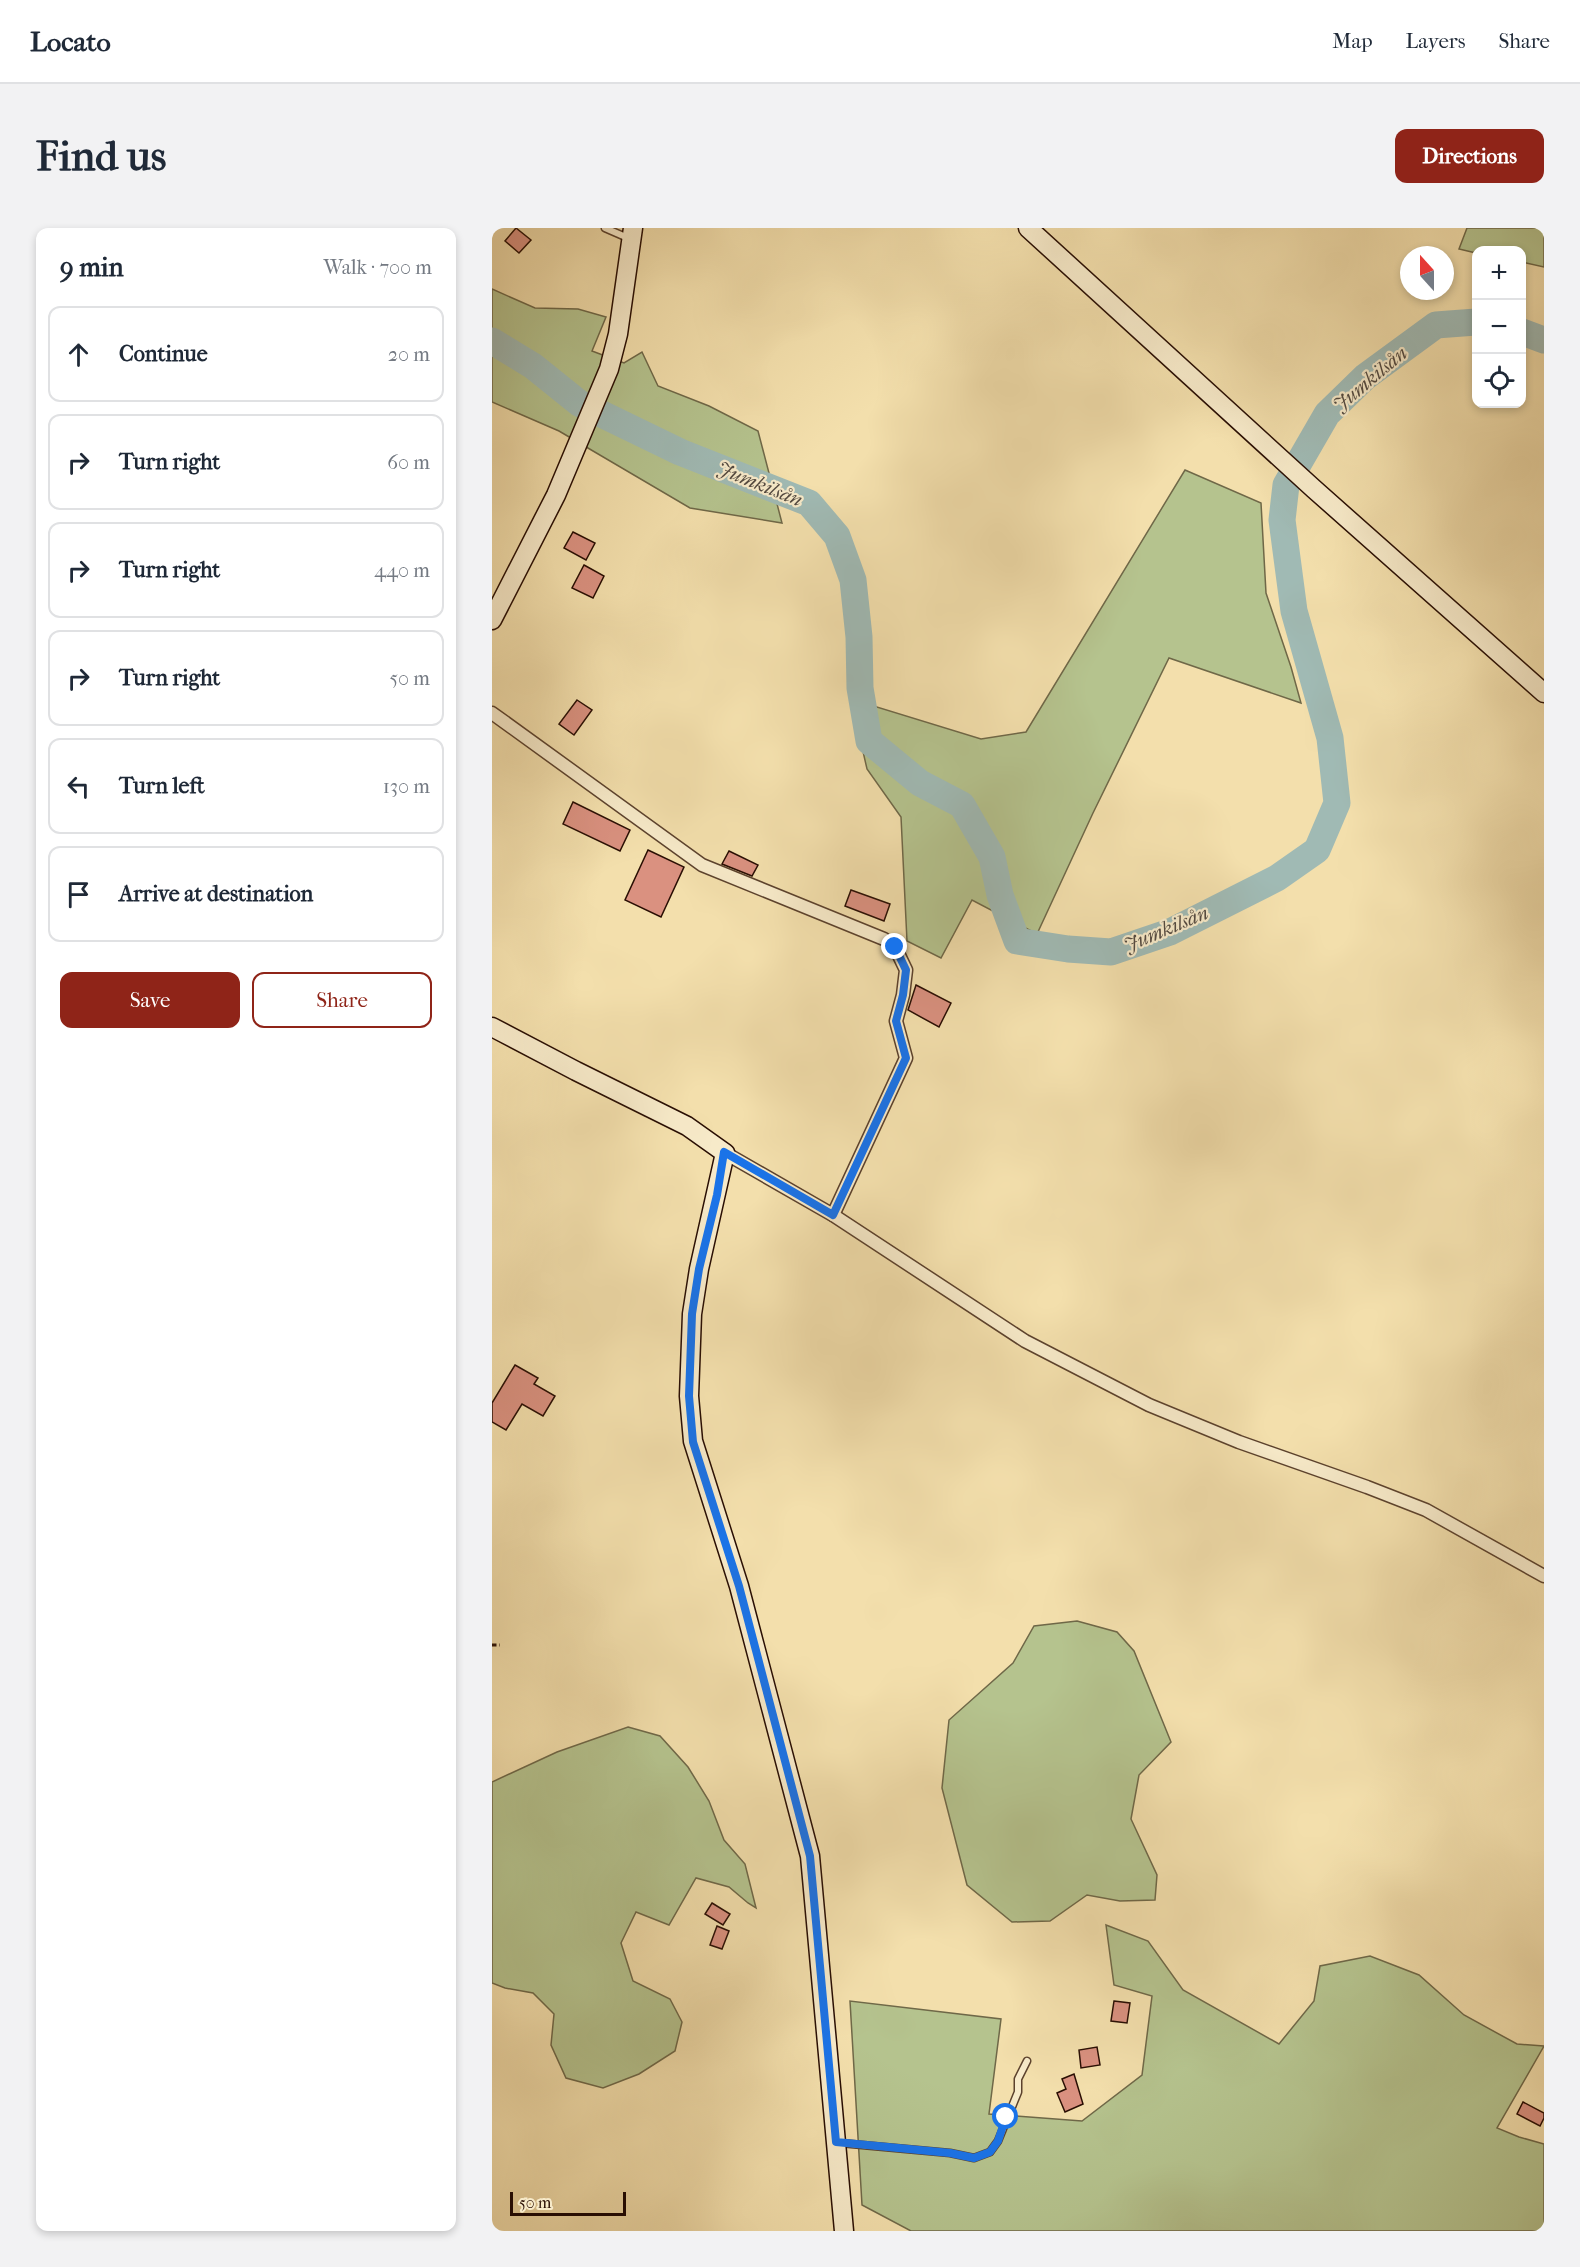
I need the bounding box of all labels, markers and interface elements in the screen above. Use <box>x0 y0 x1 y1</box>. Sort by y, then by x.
text: Locato <box>30 25 111 58</box>
text: Map <box>1332 29 1373 53</box>
text: Layers <box>1406 29 1465 53</box>
text: Share <box>1498 29 1550 53</box>
button: Directions <box>1395 129 1544 183</box>
text: Find us <box>36 132 166 181</box>
north arrow <box>1400 246 1454 300</box>
map controls <box>1472 246 1526 408</box>
button: + <box>1472 246 1526 300</box>
text: 9 min <box>60 252 124 283</box>
text: Walk · 700 m <box>323 256 432 279</box>
button: − <box>1472 300 1526 354</box>
icon: ahead <box>62 338 95 371</box>
text: Continue <box>119 341 208 367</box>
water label: Jumkilsån <box>1328 341 1412 417</box>
text: 20 m <box>388 343 430 366</box>
button: locate <box>1472 354 1526 408</box>
icon: right <box>62 446 95 479</box>
text: Turn right <box>119 449 220 475</box>
text: 60 m <box>387 451 430 474</box>
water label: Jumkilsån <box>714 457 806 511</box>
icon: right <box>62 554 95 587</box>
text: Turn right <box>119 557 220 583</box>
text: 440 m <box>374 559 430 582</box>
icon: right <box>62 662 95 695</box>
text: Turn right <box>119 665 220 691</box>
text: 50 m <box>389 667 430 690</box>
icon: left <box>62 770 95 803</box>
text: Turn left <box>119 773 205 799</box>
text: 130 m <box>383 775 430 798</box>
icon: arrive <box>62 878 95 911</box>
text: Arrive at destination <box>119 881 313 907</box>
water label: Jumkilsån <box>1120 901 1212 957</box>
route end <box>881 933 907 959</box>
button: Save <box>60 972 240 1028</box>
button: Share <box>252 972 432 1028</box>
route start <box>992 2103 1018 2129</box>
scale bar <box>510 2189 626 2216</box>
text: 50 m <box>519 2193 551 2212</box>

